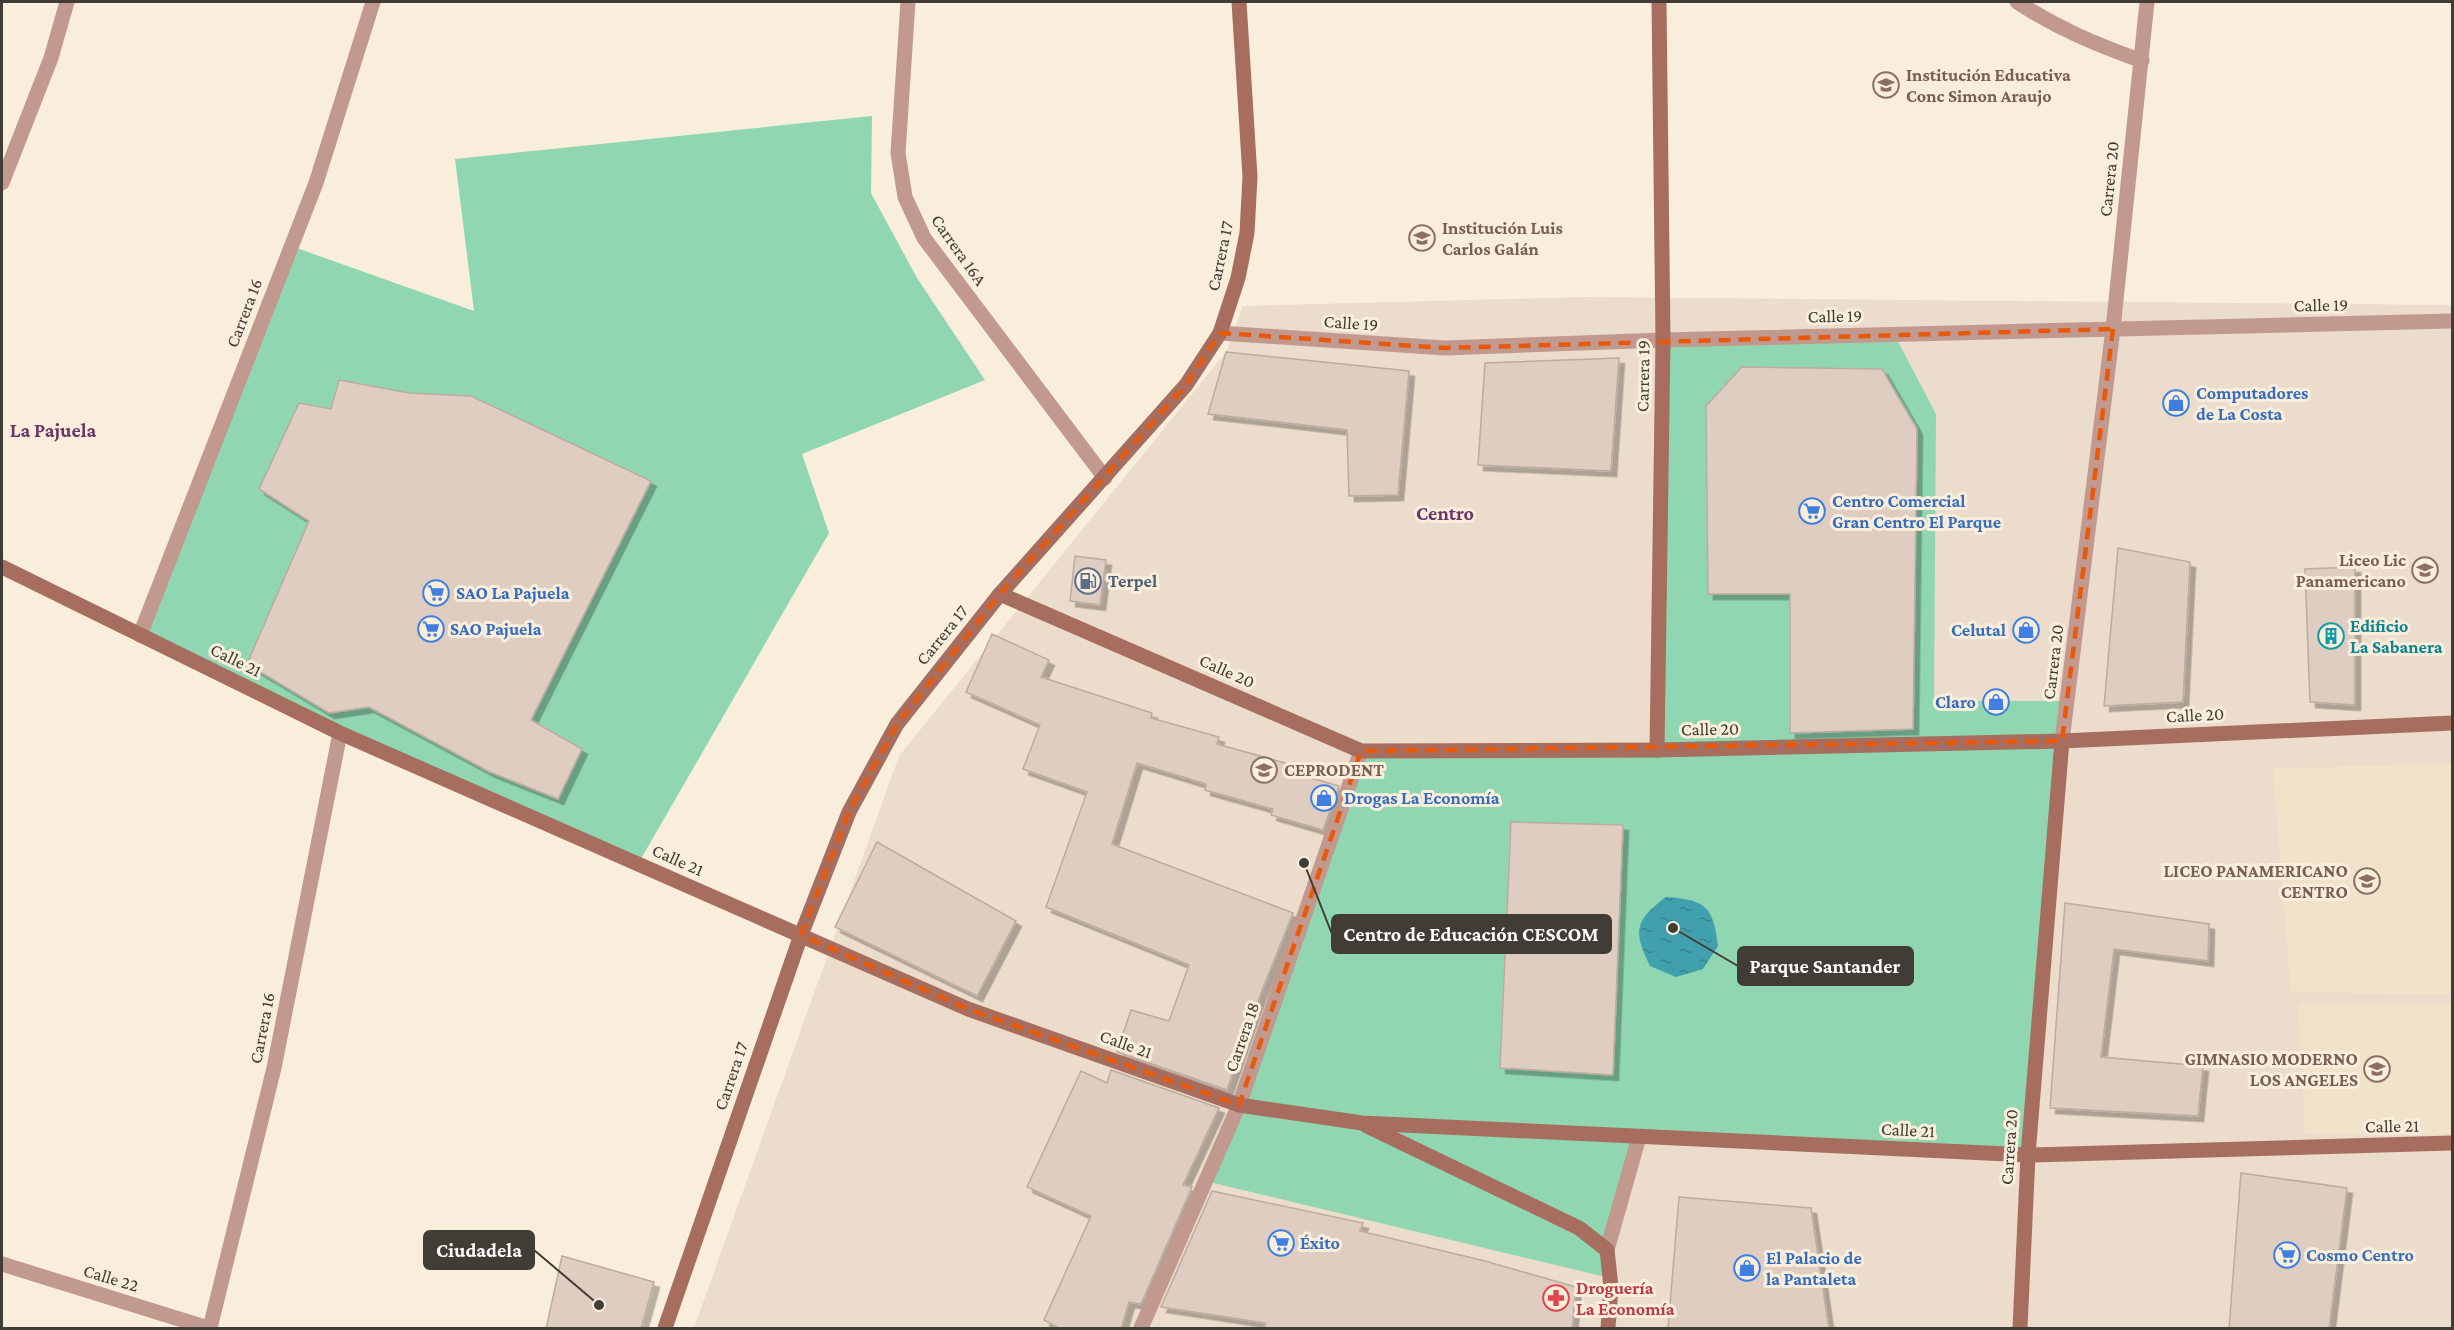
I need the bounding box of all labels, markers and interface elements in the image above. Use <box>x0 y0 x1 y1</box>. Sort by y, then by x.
place label: Institución Educativa Conc Simon Araujo <box>1906 65 2071 107</box>
school or university icon: Institución Educativa Conc Simon Araujo <box>1871 70 1901 100</box>
street label: Carrera 20 <box>2095 140 2123 218</box>
street label: Carrera 16A <box>927 211 991 290</box>
place label: Institución Luis Carlos Galán <box>1442 218 1563 259</box>
street label: Carrera 17 <box>1203 219 1237 293</box>
school or university icon: Institución Luis Carlos Galán <box>1407 223 1437 253</box>
street label: Carrera 16 <box>222 276 266 350</box>
street label: Calle 19 <box>2293 295 2349 315</box>
street label: Calle 19 <box>1807 306 1863 326</box>
street label: Calle 19 <box>1323 311 1379 335</box>
street label: Carrera 19 <box>1632 340 1654 412</box>
place label: Computadores de La Costa <box>2196 383 2308 424</box>
shop icon: Computadores de La Costa <box>2161 388 2191 418</box>
district label: La Pajuela <box>10 419 97 442</box>
place label: Centro Comercial Gran Centro El Parque <box>1832 491 2001 532</box>
supermarket icon: Centro Comercial Gran Centro El Parque <box>1797 496 1827 526</box>
district label: Centro <box>1416 502 1474 524</box>
place label: Liceo Lic Panamericano <box>2296 550 2406 591</box>
school or university icon: Liceo Lic Panamericano <box>2410 555 2440 585</box>
fuel station icon: Terpel <box>1073 566 1103 596</box>
place label: Terpel <box>1108 571 1157 591</box>
supermarket icon: SAO La Pajuela <box>421 578 451 608</box>
place label: SAO La Pajuela <box>456 583 570 604</box>
street label: Carrera 17 <box>912 601 972 669</box>
supermarket icon: SAO Pajuela <box>416 614 446 644</box>
shop icon: Celutal <box>2011 615 2041 645</box>
place label: Edificio La Sabanera <box>2350 616 2443 657</box>
place label: SAO Pajuela <box>450 619 542 640</box>
place label: Celutal <box>1951 620 2006 640</box>
building icon: Edificio La Sabanera <box>2316 621 2346 651</box>
street label: Carrera 20 <box>2038 623 2068 701</box>
street label: Calle 21 <box>207 639 265 681</box>
street label: Calle 20 <box>1196 650 1258 692</box>
shop icon: Claro <box>1981 687 2011 717</box>
place label: Claro <box>1935 692 1976 712</box>
street label: Calle 20 <box>2165 703 2225 727</box>
street label: Calle 20 <box>1681 718 1739 740</box>
school or university icon: CEPRODENT <box>1249 755 1279 785</box>
place label: CEPRODENT <box>1284 760 1384 780</box>
shop icon: Drogas La Economía <box>1309 783 1339 813</box>
place label: Drogas La Economía <box>1344 788 1500 808</box>
street label: Calle 21 <box>649 840 707 880</box>
place label: LICEO PANAMERICANO CENTRO <box>2163 861 2348 902</box>
school or university icon: LICEO PANAMERICANO CENTRO <box>2352 866 2382 896</box>
callout: Centro de Educación CESCOM <box>1332 915 1611 953</box>
text: Centro de Educación CESCOM <box>1343 923 1599 945</box>
callout: Parque Santander <box>1738 947 1913 985</box>
text: Parque Santander <box>1749 955 1901 977</box>
street label: Carrera 16 <box>245 991 279 1065</box>
street label: Carrera 18 <box>1221 999 1263 1075</box>
street label: Calle 21 <box>1097 1025 1155 1063</box>
street label: Carrera 17 <box>710 1039 752 1113</box>
place label: GIMNASIO MODERNO LOS ANGELES <box>2185 1049 2358 1090</box>
school or university icon: GIMNASIO MODERNO LOS ANGELES <box>2362 1054 2392 1084</box>
street label: Carrera 20 <box>1996 1109 2022 1185</box>
street label: Calle 21 <box>2365 1116 2419 1136</box>
street label: Calle 21 <box>1880 1119 1936 1141</box>
supermarket icon: Éxito <box>1266 1228 1296 1258</box>
callout: Ciudadela <box>424 1231 534 1269</box>
place label: Éxito <box>1300 1233 1340 1253</box>
text: Ciudadela <box>436 1239 522 1261</box>
supermarket icon: Cosmo Centro <box>2272 1240 2302 1270</box>
place label: Cosmo Centro <box>2306 1245 2414 1265</box>
place label: El Palacio de la Pantaleta <box>1766 1248 1862 1289</box>
shop icon: El Palacio de la Pantaleta <box>1732 1253 1762 1283</box>
street label: Calle 22 <box>81 1260 141 1296</box>
place label: Droguería La Economía <box>1576 1278 1675 1319</box>
pharmacy icon: Droguería La Economía <box>1541 1283 1571 1313</box>

